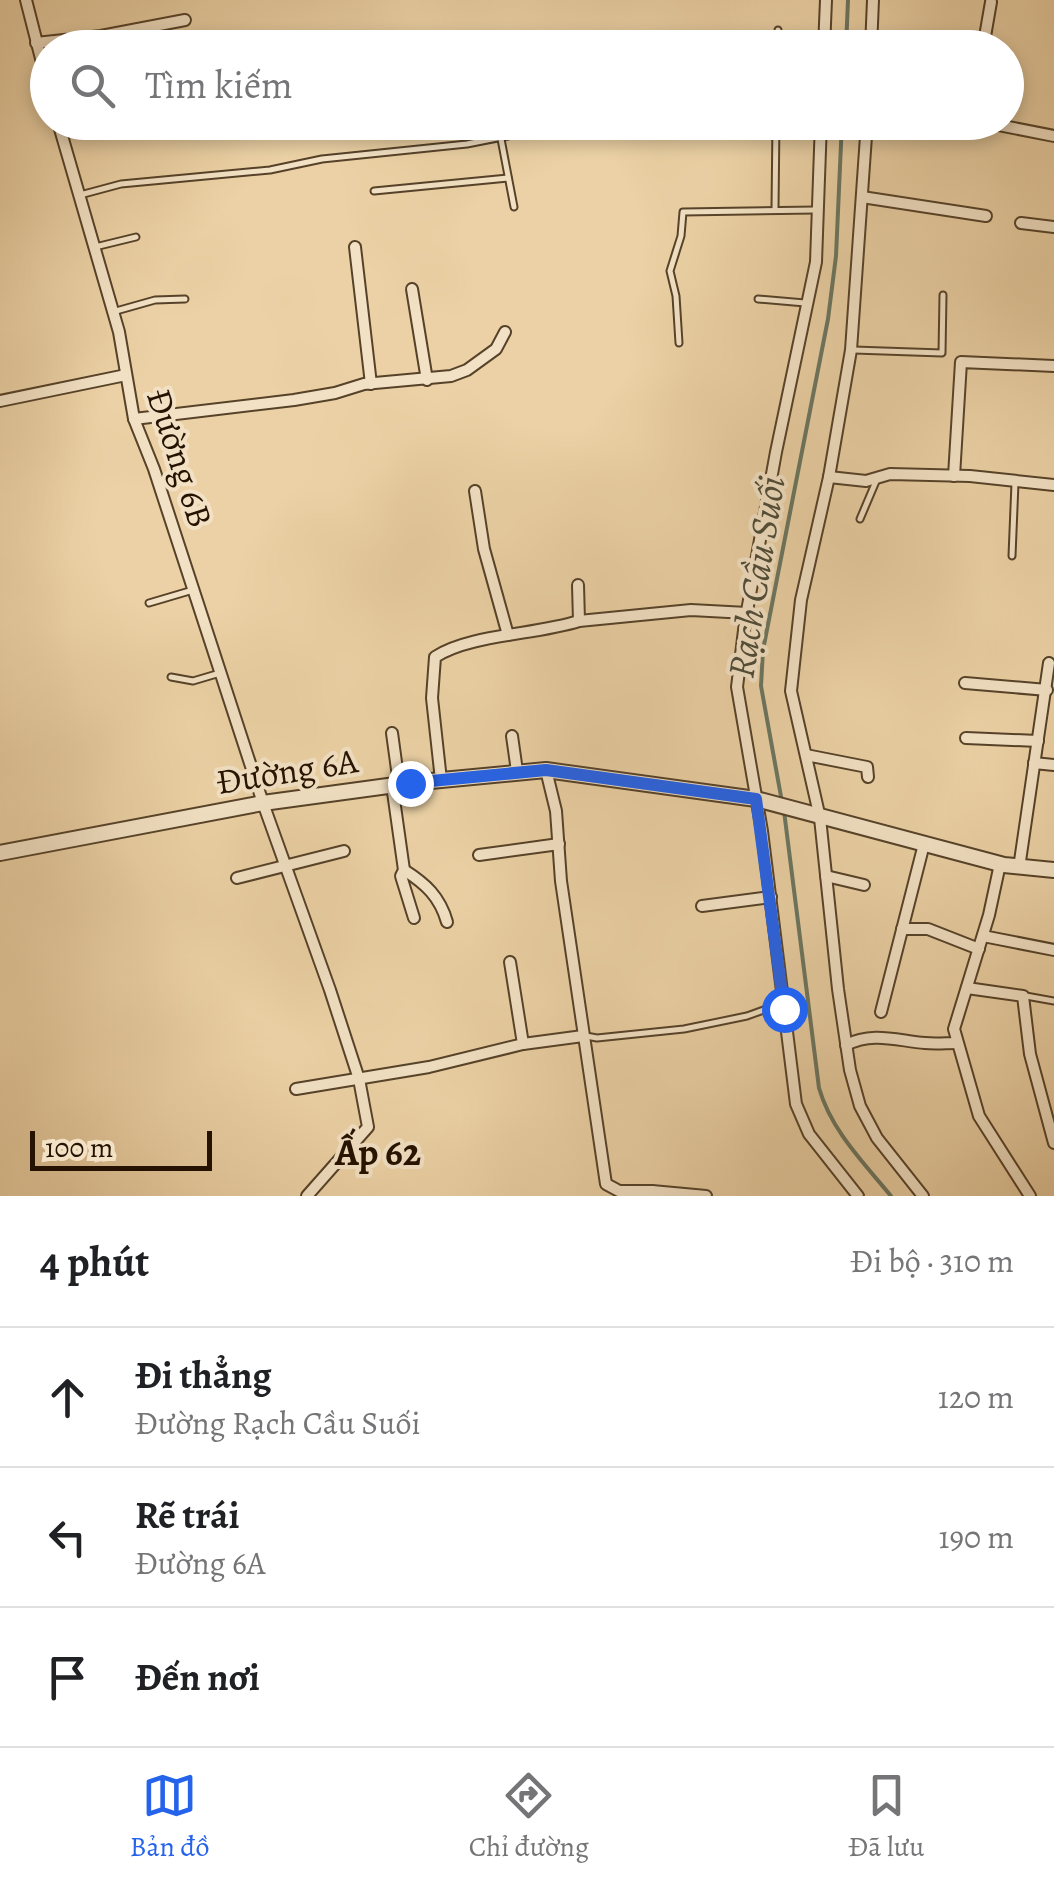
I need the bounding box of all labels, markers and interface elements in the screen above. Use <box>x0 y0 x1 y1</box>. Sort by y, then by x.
search box <box>30 30 1024 140</box>
icon: search <box>65 58 120 113</box>
text: Tìm kiếm <box>145 59 293 111</box>
street label: Đường 6B <box>135 383 225 533</box>
water label: Rạch Cầu Suối <box>714 472 798 682</box>
street label: Đường 6A <box>213 736 362 806</box>
route end <box>388 761 434 807</box>
route start <box>762 987 808 1033</box>
scale bar <box>30 1126 212 1170</box>
district label: Ấp 62 <box>334 1126 421 1178</box>
text: 100 m <box>45 1129 113 1167</box>
text: 4 phút <box>40 1233 149 1290</box>
text: Đi bộ · 310 m <box>850 1239 1014 1283</box>
text: Đi thẳng <box>135 1349 272 1401</box>
icon: ahead <box>40 1370 95 1425</box>
text: 120 m <box>938 1375 1014 1419</box>
text: Đường Rạch Cầu Suối <box>135 1401 421 1445</box>
text: Rẽ trái <box>135 1489 240 1541</box>
icon: left <box>40 1510 95 1565</box>
text: 190 m <box>938 1515 1014 1559</box>
text: Đường 6A <box>135 1541 265 1585</box>
icon: arrive <box>40 1650 95 1705</box>
text: Đến nơi <box>135 1651 260 1703</box>
tab: Bản đồ <box>130 1768 209 1866</box>
tab: Chỉ đường <box>469 1768 589 1866</box>
tab: Đã lưu <box>848 1768 924 1866</box>

